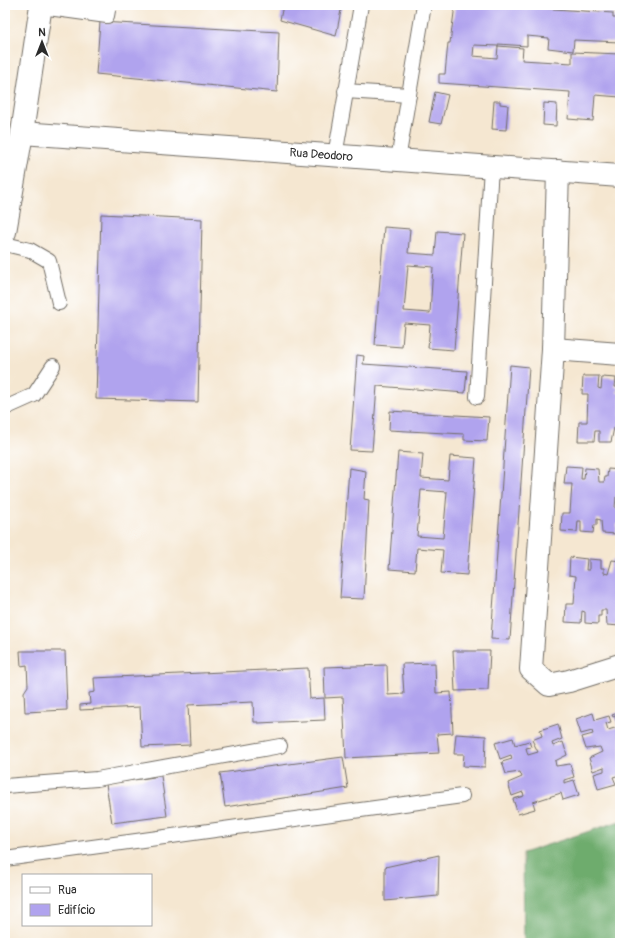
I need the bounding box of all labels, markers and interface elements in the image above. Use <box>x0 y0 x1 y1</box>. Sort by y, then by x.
north arrow <box>22 22 62 62</box>
text: N <box>38 26 46 39</box>
street label: Rua Deodoro <box>289 145 354 165</box>
legend <box>22 874 152 926</box>
text: Rua <box>58 883 77 898</box>
text: Edifício <box>58 903 96 918</box>

